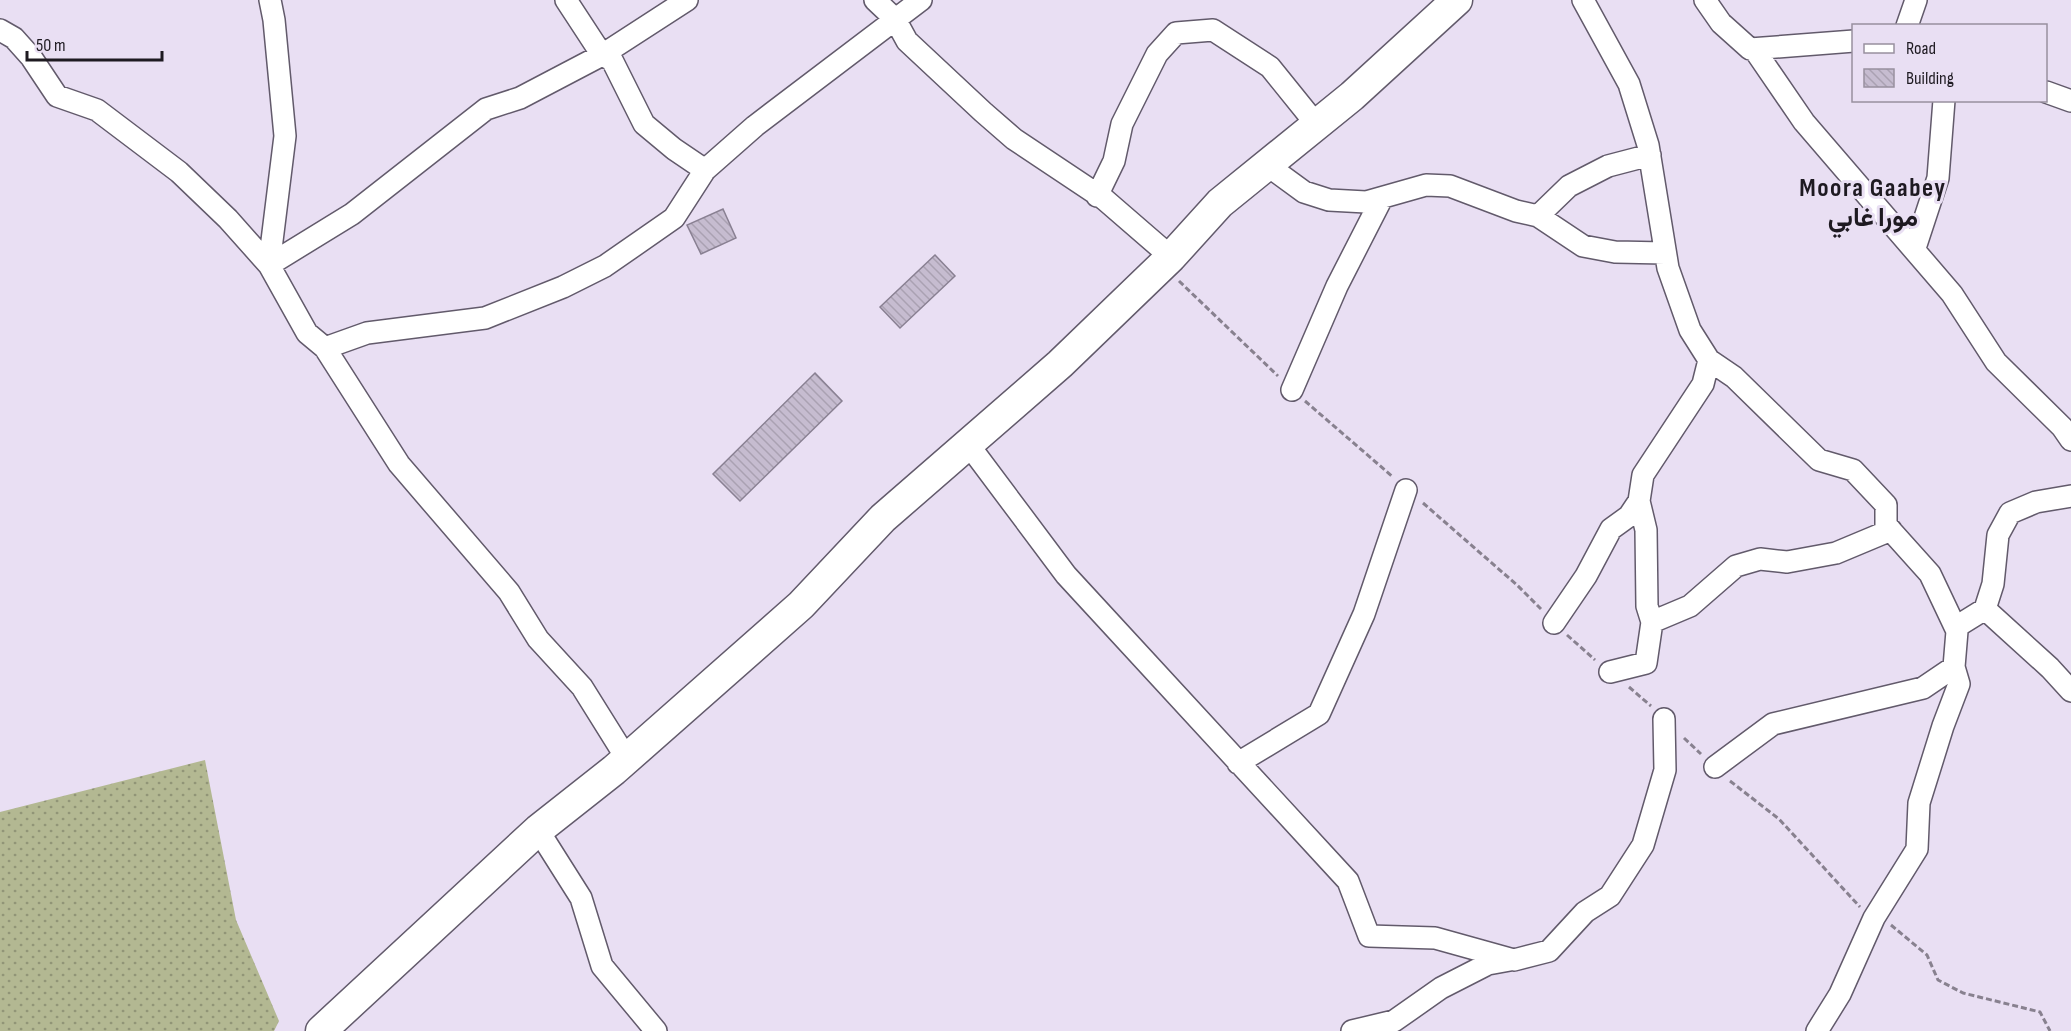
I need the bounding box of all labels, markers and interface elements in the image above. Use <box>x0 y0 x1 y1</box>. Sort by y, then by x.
scale bar <box>27 24 162 62</box>
legend <box>1852 24 2047 102</box>
text: 50 m <box>36 35 66 56</box>
text: Road <box>1906 38 1936 59</box>
text: Building <box>1906 68 1954 89</box>
district label: Moora Gaabey مورا غابي <box>1799 173 1947 239</box>

